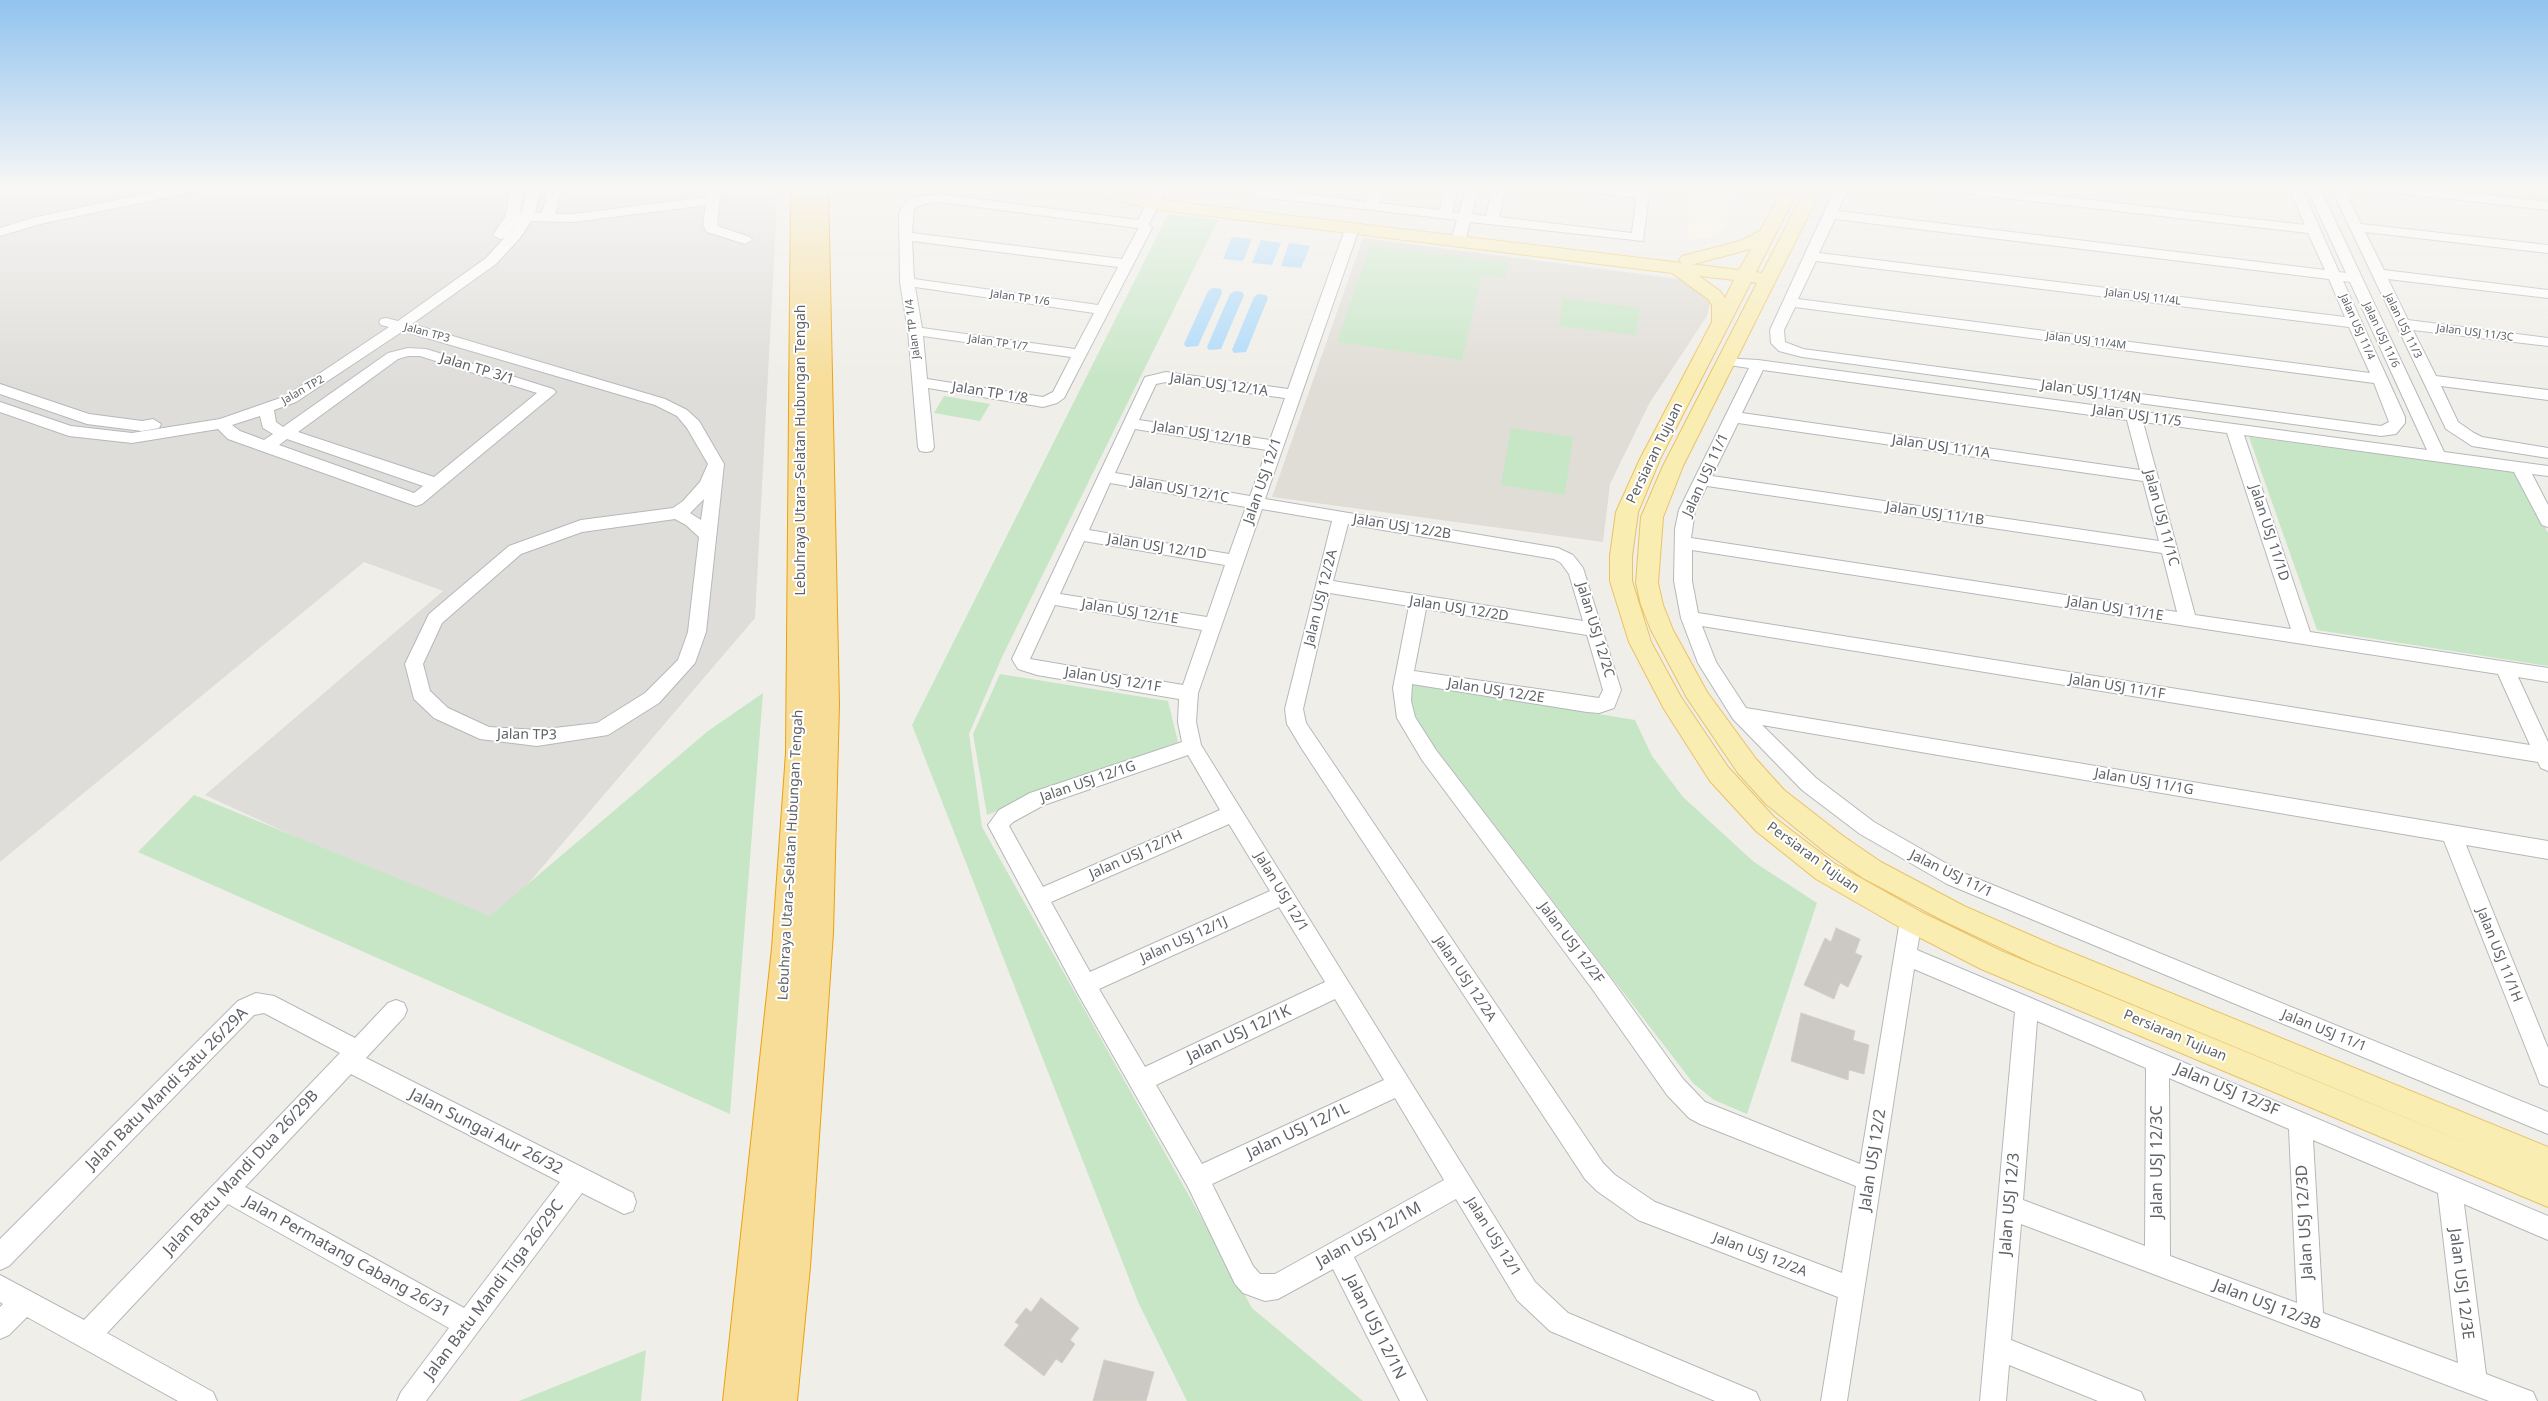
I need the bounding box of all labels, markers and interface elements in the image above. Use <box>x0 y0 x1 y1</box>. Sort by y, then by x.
street label: Jalan USJ 11/4L <box>2104 286 2182 308</box>
street label: Jalan TP 1/6 <box>989 287 1051 309</box>
street label: Jalan USJ 11/3 <box>2382 291 2424 361</box>
street label: Jalan USJ 11/4 <box>2337 292 2377 362</box>
street label: Jalan TP 1/4 <box>903 298 923 360</box>
street label: Jalan USJ 11/6 <box>2360 300 2402 370</box>
street label: Lebuhraya Utara–Selatan Hubungan Tengah <box>793 304 809 596</box>
street label: Jalan TP3 <box>403 321 451 345</box>
street label: Jalan USJ 11/3C <box>2436 322 2514 344</box>
street label: Jalan USJ 11/4M <box>2045 330 2127 352</box>
street label: Jalan TP 1/7 <box>967 332 1029 354</box>
street label: Jalan TP 3/1 <box>438 350 516 388</box>
street label: Jalan USJ 12/1A <box>1169 370 1269 400</box>
street label: Jalan TP2 <box>279 373 327 407</box>
street label: Jalan USJ 11/4N <box>2040 377 2142 407</box>
street label: Jalan TP 1/8 <box>951 379 1029 407</box>
street label: Persiaran Tujuan <box>1623 400 1687 506</box>
street label: Jalan USJ 11/5 <box>2091 401 2183 431</box>
street label: Jalan USJ 12/1B <box>1152 418 1252 450</box>
street label: Jalan USJ 11/1 <box>1679 431 1733 519</box>
street label: Jalan USJ 11/1A <box>1891 432 1991 462</box>
street label: Jalan USJ 12/1 <box>1240 436 1286 526</box>
street label: Jalan USJ 11/1C <box>2140 468 2182 568</box>
street label: Jalan USJ 12/1C <box>1130 473 1230 507</box>
street label: Jalan USJ 11/1D <box>2246 483 2292 583</box>
street label: Jalan USJ 11/1B <box>1885 499 1985 529</box>
street label: Jalan USJ 12/2B <box>1352 511 1452 543</box>
street label: Jalan USJ 12/1D <box>1106 531 1208 563</box>
street label: Jalan USJ 12/2A <box>1301 548 1341 648</box>
street label: Jalan USJ 12/2C <box>1573 580 1617 680</box>
street label: Jalan USJ 12/2D <box>1408 593 1510 625</box>
street label: Jalan USJ 11/1E <box>2065 593 2165 625</box>
street label: Jalan USJ 12/1E <box>1080 596 1180 628</box>
street label: Jalan USJ 12/1F <box>1064 664 1162 696</box>
street label: Jalan USJ 11/1F <box>2068 671 2166 703</box>
street label: Jalan USJ 12/2E <box>1446 675 1546 707</box>
street label: Lebuhraya Utara–Selatan Hubungan Tengah <box>775 709 807 1001</box>
street label: Jalan TP3 <box>497 726 557 744</box>
street label: Jalan USJ 12/1G <box>1038 758 1138 806</box>
street label: Jalan USJ 11/1G <box>2093 765 2195 799</box>
street label: Persiaran Tujuan <box>1763 819 1863 897</box>
street label: Jalan USJ 12/1H <box>1087 827 1185 883</box>
street label: Jalan USJ 11/1 <box>1907 847 1995 901</box>
street label: Jalan USJ 12/1 <box>1251 849 1311 935</box>
street label: Jalan USJ 12/2F <box>1535 899 1607 987</box>
street label: Jalan USJ 11/1H <box>2472 905 2526 1005</box>
street label: Jalan USJ 12/1J <box>1138 913 1230 967</box>
street label: Jalan USJ 12/2A <box>1430 933 1500 1025</box>
street label: Jalan USJ 12/1K <box>1184 1001 1294 1067</box>
street label: Jalan Batu Mandi Satu 26/29A <box>82 1004 252 1174</box>
street label: Jalan USJ 11/1 <box>2279 1006 2369 1056</box>
street label: Persiaran Tujuan <box>2121 1007 2229 1065</box>
street label: Jalan USJ 12/3F <box>2172 1059 2282 1121</box>
street label: Jalan Sungai Aur 26/32 <box>406 1085 566 1179</box>
street label: Jalan Batu Mandi Dua 26/29B <box>159 1086 323 1260</box>
street label: Jalan USJ 12/1L <box>1244 1099 1352 1163</box>
street label: Jalan USJ 12/3C <box>2147 1105 2167 1219</box>
street label: Jalan USJ 12/2 <box>1855 1108 1891 1212</box>
street label: Jalan USJ 12/3 <box>1996 1152 2024 1256</box>
street label: Jalan USJ 12/3D <box>2292 1164 2318 1280</box>
street label: Jalan Permatang Cabang 26/31 <box>241 1192 453 1322</box>
street label: Jalan USJ 12/1 <box>1462 1194 1524 1280</box>
street label: Jalan Batu Mandi Tiga 26/29C <box>420 1196 568 1384</box>
street label: Jalan USJ 12/1M <box>1313 1198 1425 1272</box>
street label: Jalan USJ 12/3E <box>2445 1227 2477 1341</box>
street label: Jalan USJ 12/2A <box>1711 1229 1809 1281</box>
street label: Jalan USJ 12/1N <box>1340 1271 1410 1383</box>
street label: Jalan USJ 12/3B <box>2211 1276 2323 1334</box>

